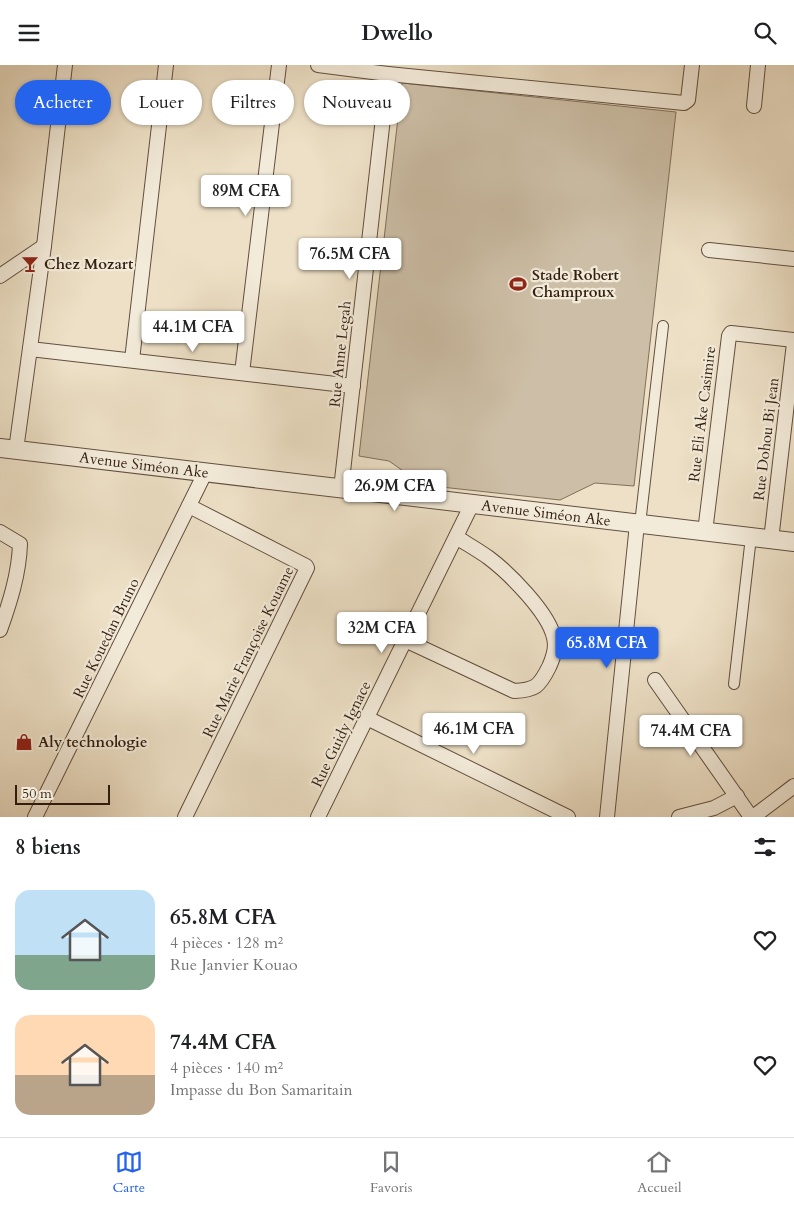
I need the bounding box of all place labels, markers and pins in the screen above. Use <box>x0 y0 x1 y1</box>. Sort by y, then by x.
pin: 89M CFA <box>200 175 292 217</box>
pin: 76.5M CFA <box>293 237 407 280</box>
bar icon: Chez Mozart <box>20 254 40 274</box>
place label: Chez Mozart <box>44 254 134 274</box>
place label: Stade Robert Champroux <box>532 265 620 302</box>
sports icon: Stade Robert Champroux <box>508 274 528 294</box>
pin: 44.1M CFA <box>136 311 250 353</box>
pin: 26.9M CFA <box>338 469 452 512</box>
pin: 32M CFA <box>336 611 428 654</box>
pin: 65.8M CFA <box>550 627 664 669</box>
pin: 46.1M CFA <box>417 713 531 755</box>
pin: 74.4M CFA <box>634 715 748 757</box>
shop icon: Aly technologie <box>14 732 34 752</box>
place label: Aly technologie <box>38 732 147 752</box>

